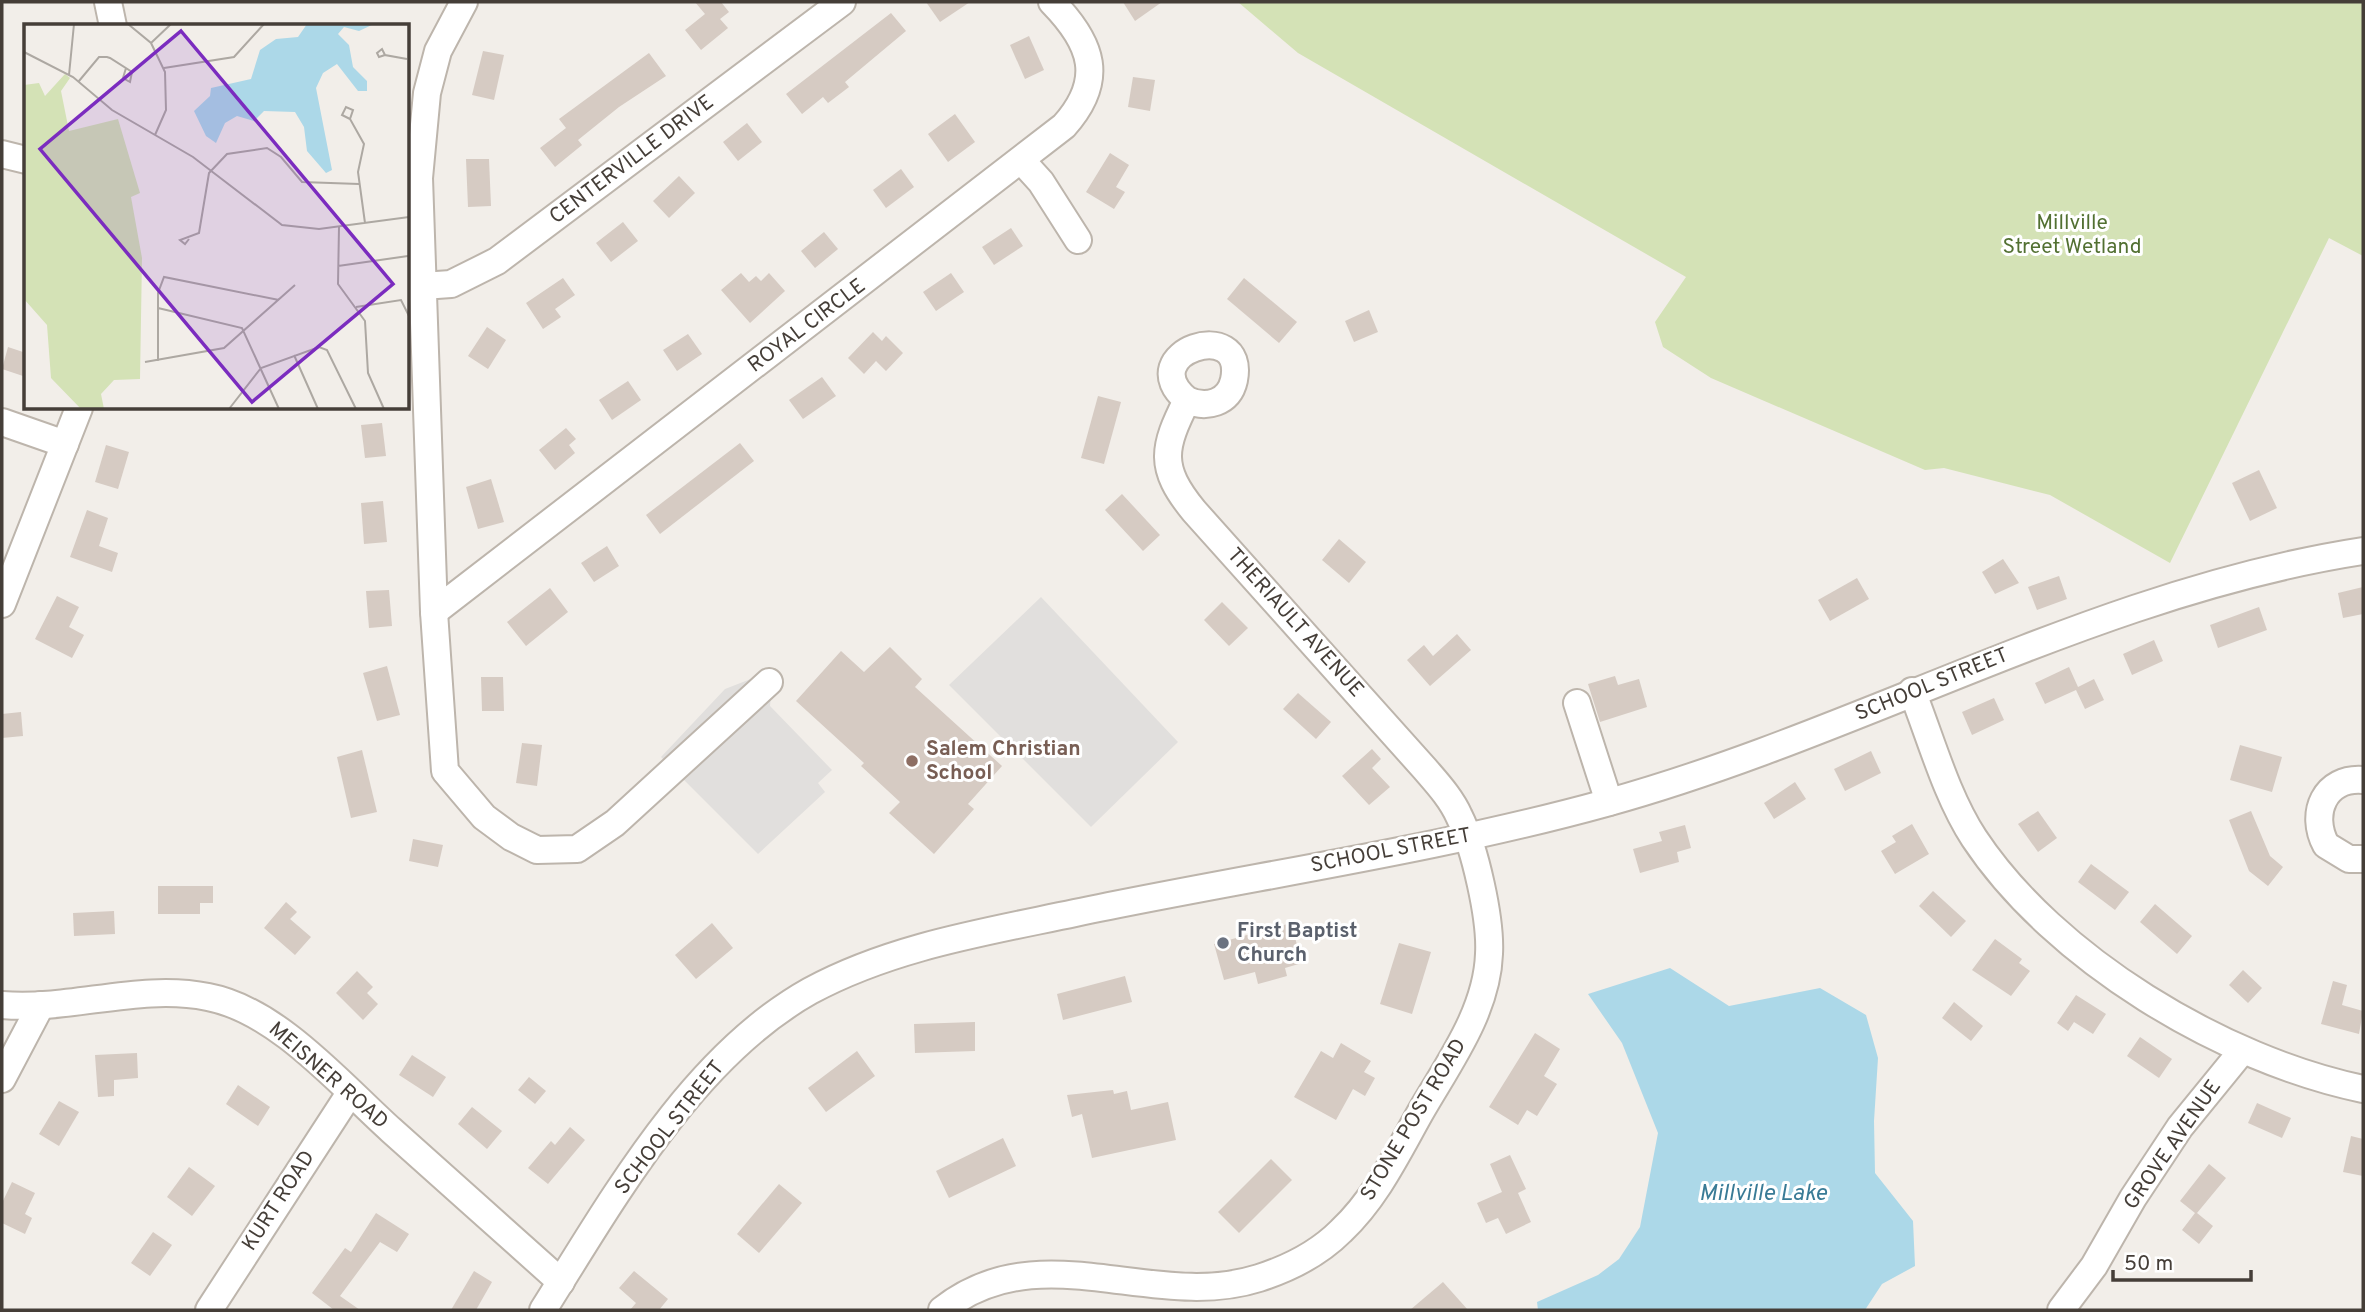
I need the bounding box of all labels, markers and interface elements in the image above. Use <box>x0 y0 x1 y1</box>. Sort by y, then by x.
inset map <box>24 24 410 410</box>
street label: CENTERVILLE DRIVE <box>544 89 720 231</box>
park label: Millville Street Wetland <box>2003 210 2141 261</box>
street label: ROYAL CIRCLE <box>743 273 871 379</box>
street label: THERIAULT AVENUE <box>1221 543 1369 703</box>
street label: SCHOOL STREET <box>1851 642 2013 728</box>
place label: Salem Christian School <box>926 736 1081 787</box>
marker: Salem Christian School <box>904 753 920 769</box>
street label: SCHOOL STREET <box>1308 822 1474 880</box>
place label: First Baptist Church <box>1237 918 1358 969</box>
marker: First Baptist Church <box>1215 935 1231 951</box>
street label: MEISNER ROAD <box>262 1016 394 1136</box>
street label: STONE POST ROAD <box>1355 1034 1473 1206</box>
street label: SCHOOL STREET <box>609 1055 731 1201</box>
street label: GROVE AVENUE <box>2118 1075 2228 1215</box>
street label: KURT ROAD <box>237 1146 321 1256</box>
water label: Millville Lake <box>1699 1180 1828 1209</box>
scale bar <box>2113 1238 2251 1282</box>
text: 50 m <box>2124 1251 2173 1278</box>

